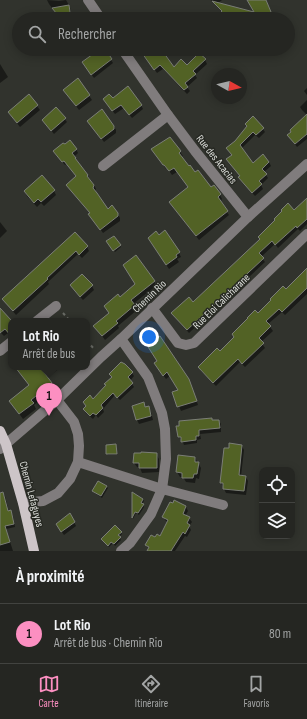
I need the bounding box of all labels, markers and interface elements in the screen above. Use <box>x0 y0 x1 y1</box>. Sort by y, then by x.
search box <box>12 12 295 56</box>
icon: search <box>26 23 48 45</box>
text: Rechercher <box>58 25 116 44</box>
north arrow <box>211 68 247 104</box>
street label: Rue des Acacias <box>193 132 240 186</box>
street label: Rue Eloi Calicharane <box>190 271 253 332</box>
street label: Chemin Rio <box>130 277 169 316</box>
popup <box>8 318 90 370</box>
text: Lot Rio <box>23 327 59 346</box>
your location <box>139 327 159 347</box>
text: Arrêt de bus <box>23 346 75 362</box>
pin: 1 <box>36 383 62 416</box>
street label: Chemin Lefaguyes <box>17 460 47 528</box>
map controls <box>259 467 295 539</box>
button: locate <box>259 467 295 503</box>
button: layers <box>259 503 295 539</box>
text: À proximité <box>16 567 84 587</box>
text: Lot Rio <box>54 616 91 635</box>
text: 1 <box>26 626 32 642</box>
text: 80 m <box>269 626 291 642</box>
text: Arrêt de bus · Chemin Rio <box>54 635 163 651</box>
tab: Carte <box>38 673 60 710</box>
tab: Itinéraire <box>135 673 168 710</box>
tab: Favoris <box>243 673 269 710</box>

